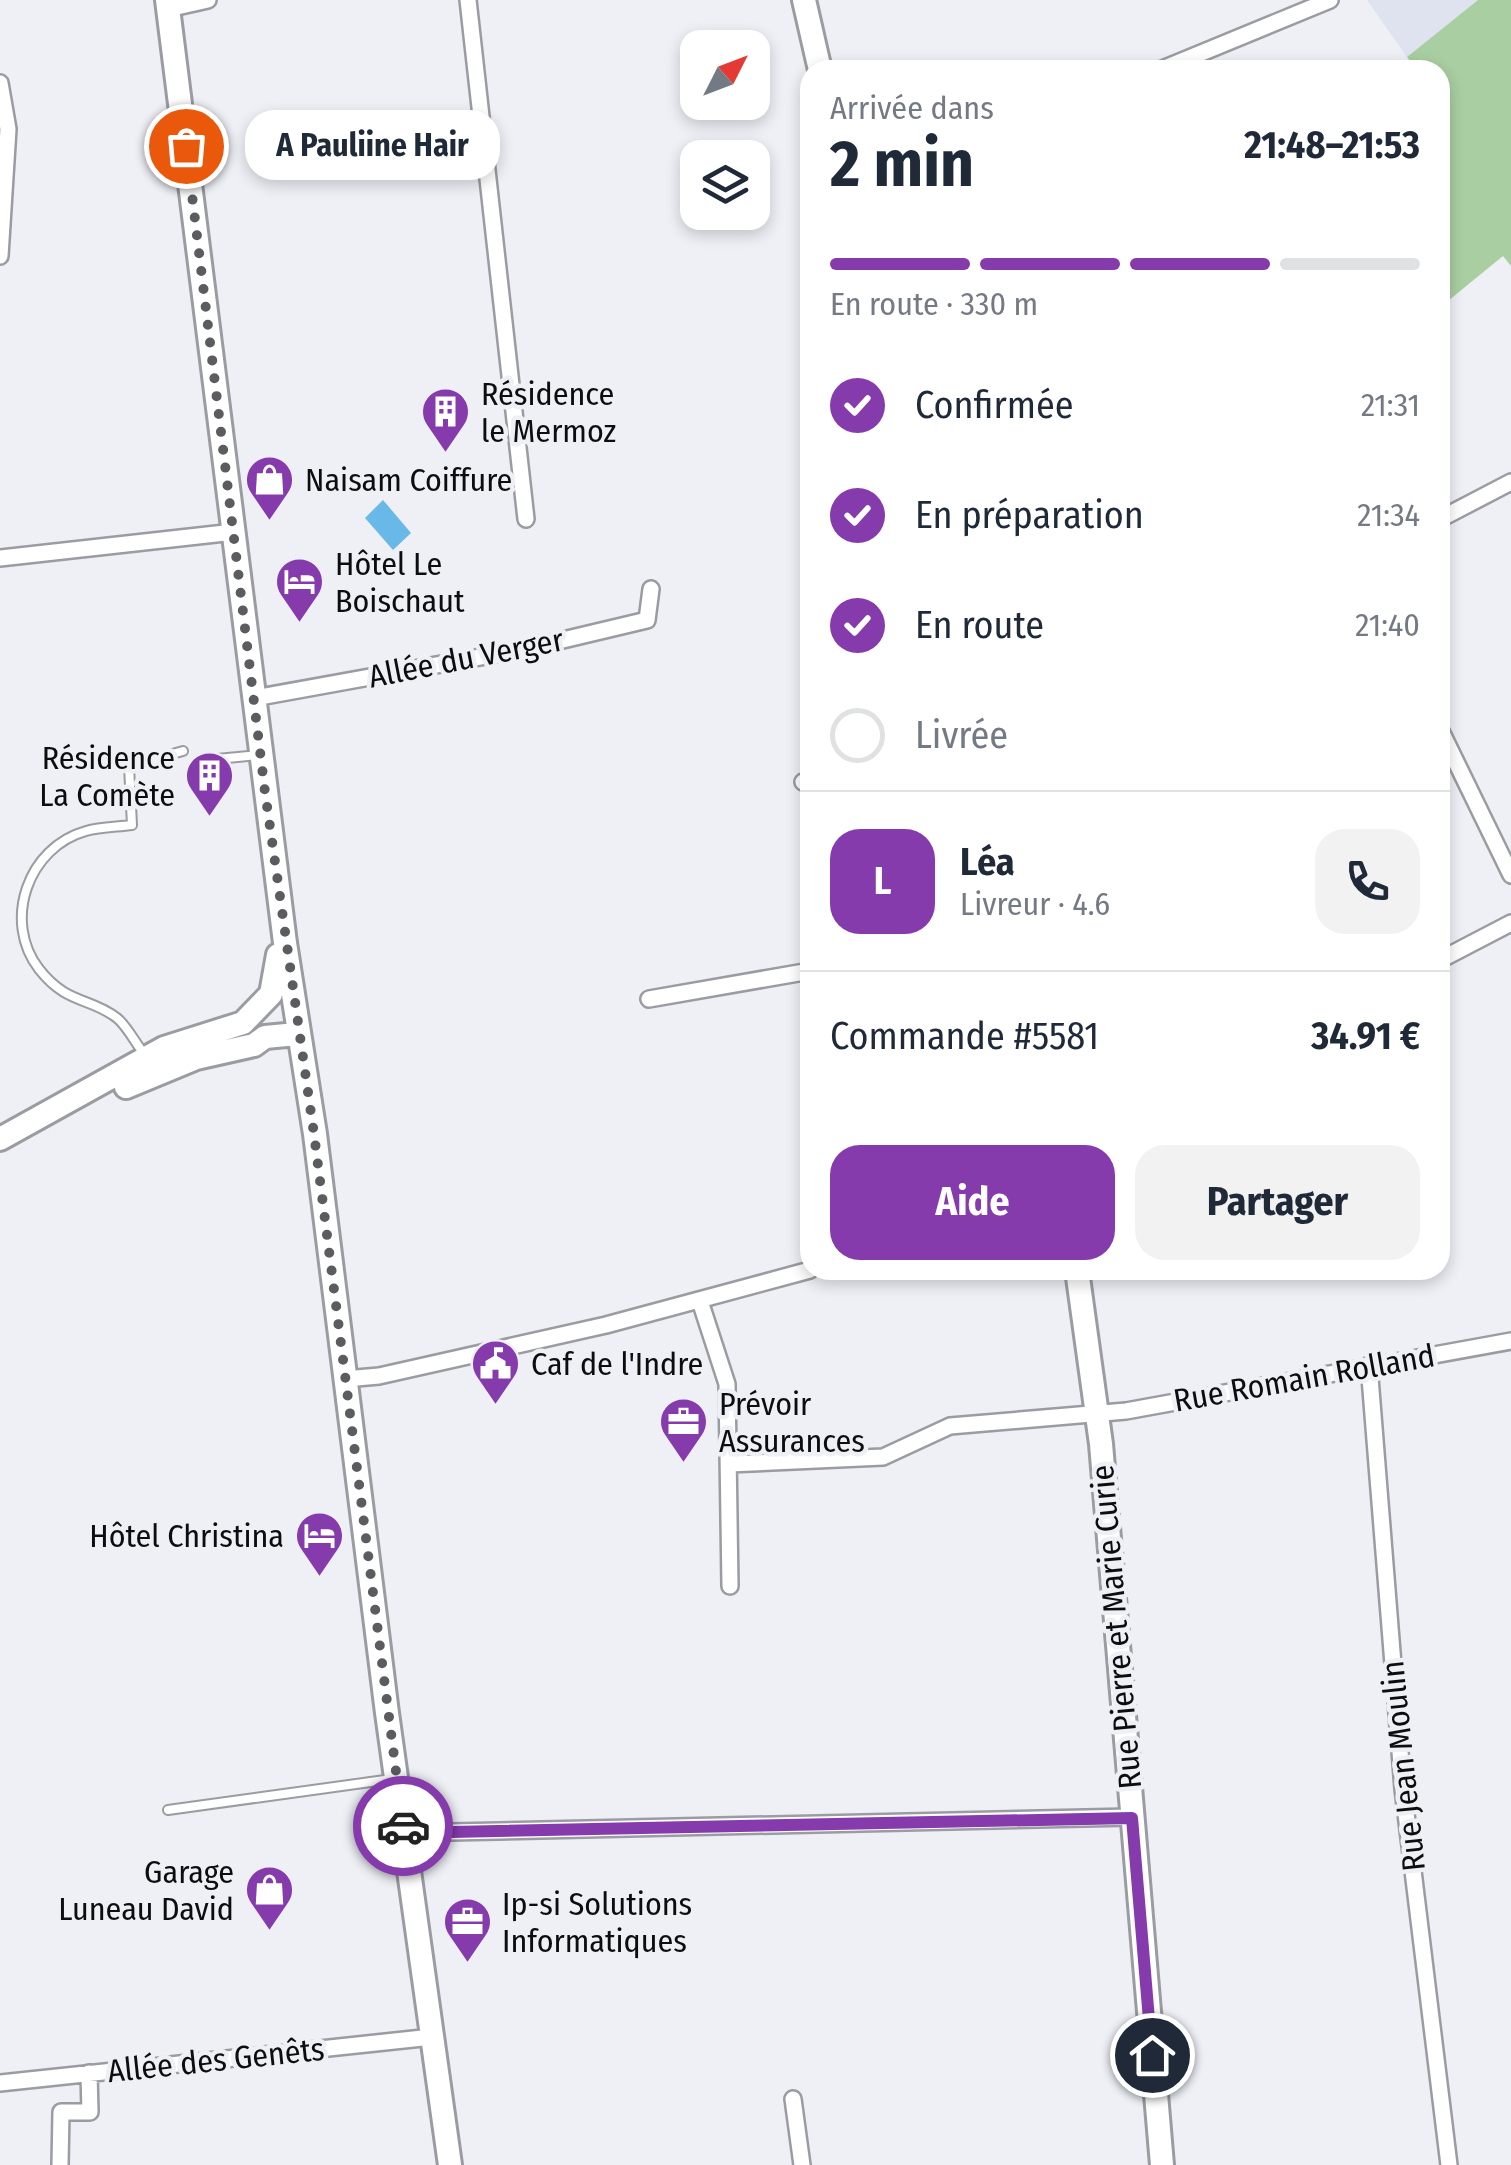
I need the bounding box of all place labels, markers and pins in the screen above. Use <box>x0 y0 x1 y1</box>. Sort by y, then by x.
pin <box>144 104 229 189</box>
callout: A Pauliine Hair <box>246 111 501 181</box>
place label: Résidence le Mermoz <box>481 375 616 450</box>
building icon: Résidence le Mermoz <box>420 386 472 454</box>
shop icon: Naisam Coiffure <box>244 454 296 522</box>
place label: Naisam Coiffure <box>305 461 512 499</box>
place label: Hôtel Le Boischaut <box>335 545 465 620</box>
hotel icon: Hôtel Le Boischaut <box>274 556 326 624</box>
place label: Résidence La Comète <box>39 739 175 814</box>
building icon: Résidence La Comète <box>184 750 236 818</box>
public building icon: Caf de l'Indre <box>470 1338 522 1406</box>
place label: Caf de l'Indre <box>531 1345 703 1383</box>
place label: Prévoir Assurances <box>719 1385 865 1460</box>
office icon: Prévoir Assurances <box>658 1396 710 1464</box>
hotel icon: Hôtel Christina <box>293 1510 345 1578</box>
place label: Hôtel Christina <box>89 1517 284 1555</box>
place label: Garage Luneau David <box>58 1853 234 1928</box>
shop icon: Garage Luneau David <box>243 1864 295 1932</box>
place label: Ip-si Solutions Informatiques <box>502 1885 692 1960</box>
office icon: Ip-si Solutions Informatiques <box>441 1896 493 1964</box>
pin <box>1110 2013 1195 2098</box>

